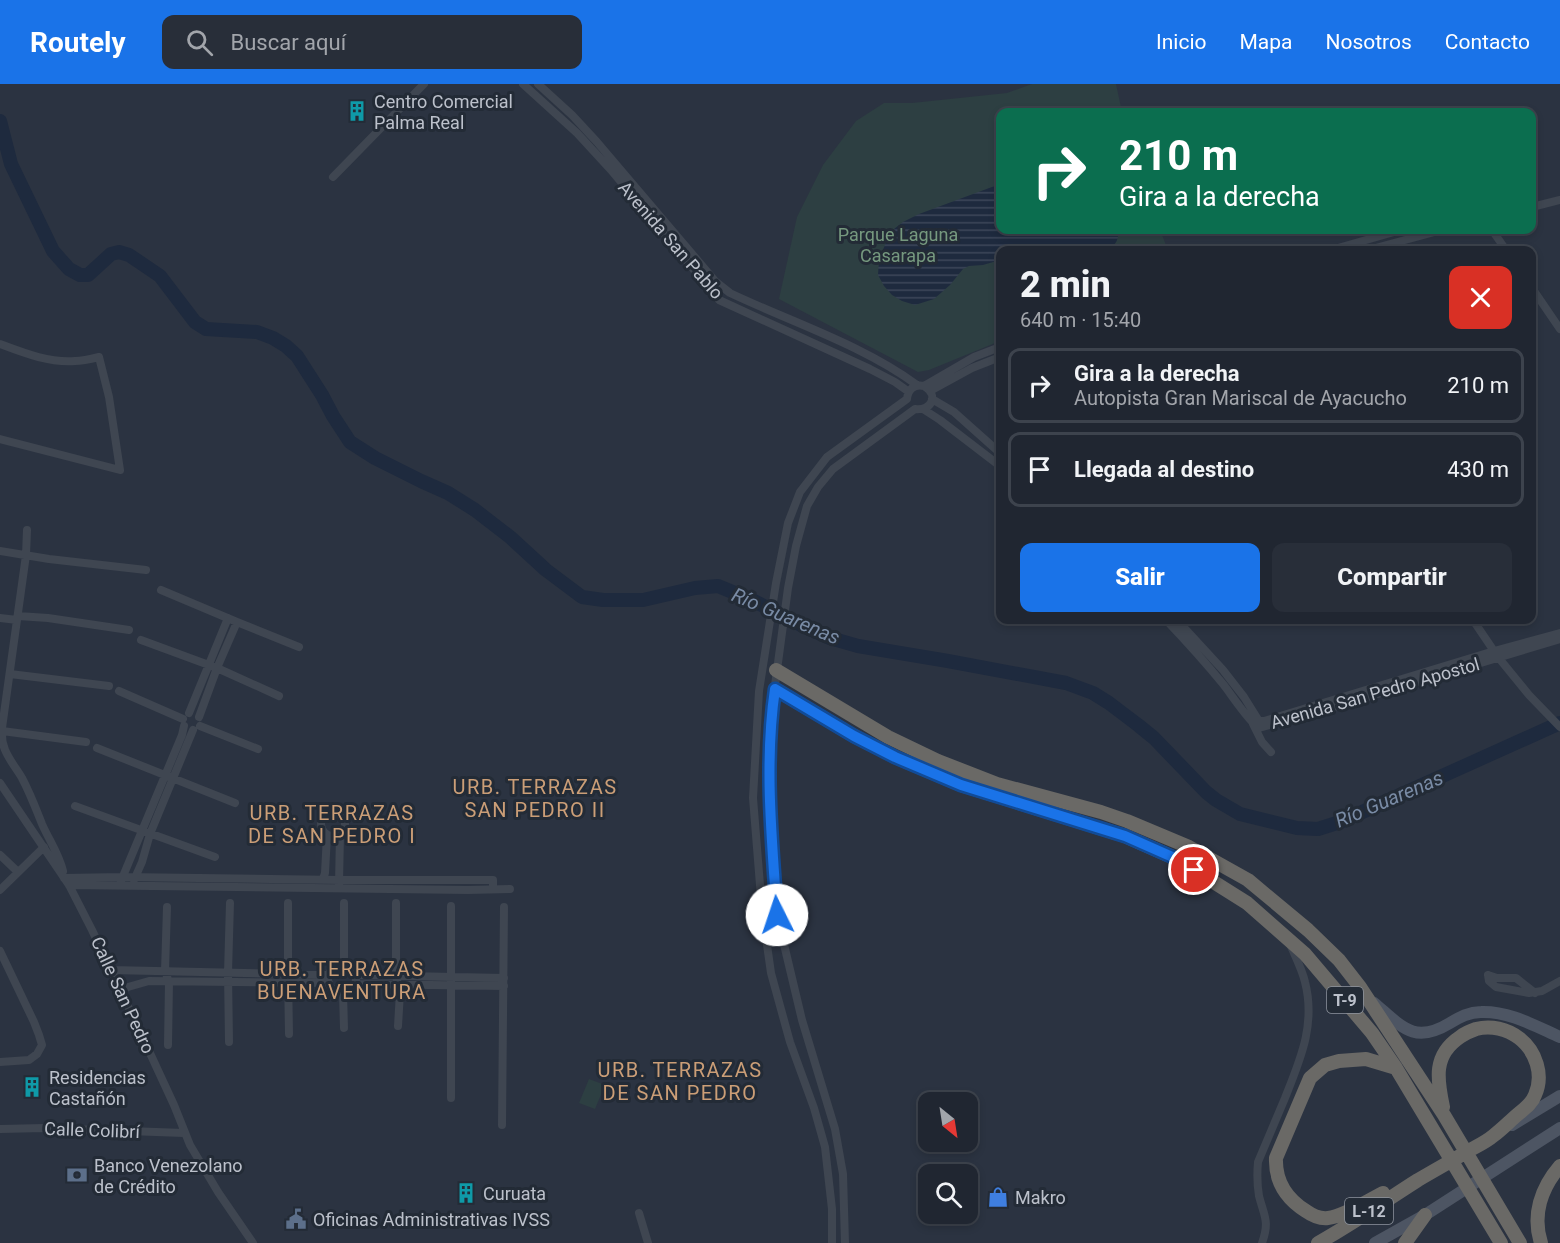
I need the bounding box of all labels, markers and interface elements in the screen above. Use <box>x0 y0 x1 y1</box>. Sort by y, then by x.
search box <box>162 15 582 69</box>
text: Routely <box>30 26 126 59</box>
icon: search <box>183 26 216 59</box>
text: Buscar aquí <box>231 30 346 55</box>
text: Inicio <box>1156 30 1206 54</box>
text: Mapa <box>1239 30 1292 54</box>
text: Nosotros <box>1325 30 1412 54</box>
text: Contacto <box>1445 30 1530 54</box>
place label: Centro Comercial Palma Real <box>374 91 513 133</box>
building icon: Centro Comercial Palma Real <box>345 99 369 123</box>
text: 210 m <box>1119 131 1238 180</box>
icon: right <box>1020 132 1098 210</box>
street label: Avenida San Pablo <box>614 177 728 303</box>
text: Gira a la derecha <box>1119 181 1320 213</box>
park label: Parque Laguna Casarapa <box>838 224 958 266</box>
text: 2 min <box>1020 264 1111 306</box>
button: close <box>1449 266 1512 329</box>
text: 640 m · 15:40 <box>1020 308 1141 332</box>
text: Gira a la derecha <box>1074 361 1240 386</box>
icon: right <box>1023 369 1056 402</box>
text: 210 m <box>1447 373 1509 398</box>
text: Autopista Gran Mariscal de Ayacucho <box>1074 386 1407 410</box>
icon: arrive <box>1023 453 1056 486</box>
text: Llegada al destino <box>1074 457 1254 482</box>
text: 430 m <box>1447 457 1509 482</box>
button: Salir <box>1020 543 1260 612</box>
button: Compartir <box>1272 543 1512 612</box>
water label: Río Guarenas <box>728 582 844 650</box>
street label: Avenida San Pedro Apostol <box>1268 653 1482 733</box>
water label: Río Guarenas <box>1331 765 1447 833</box>
district label: URB. TERRAZAS SAN PEDRO II <box>452 775 618 822</box>
district label: URB. TERRAZAS DE SAN PEDRO I <box>248 801 416 848</box>
pin <box>1168 844 1219 895</box>
icon: arrive <box>1177 853 1210 886</box>
position arrow <box>745 883 809 947</box>
street label: Calle San Pedro <box>87 933 159 1057</box>
district label: URB. TERRAZAS BUENAVENTURA <box>257 957 427 1004</box>
road number: T-9 <box>1327 987 1363 1013</box>
district label: URB. TERRAZAS DE SAN PEDRO <box>597 1058 763 1105</box>
place label: Residencias Castañón <box>49 1067 146 1109</box>
building icon: Residencias Castañón <box>20 1075 44 1099</box>
north arrow <box>918 1092 978 1152</box>
map controls <box>918 1092 978 1224</box>
street label: Calle Colibrí <box>44 1118 141 1142</box>
place label: Banco Venezolano de Crédito <box>94 1155 243 1197</box>
bank icon: Banco Venezolano de Crédito <box>65 1163 89 1187</box>
button: search <box>918 1164 978 1224</box>
building icon: Curuata <box>454 1181 478 1205</box>
place label: Curuata <box>483 1183 546 1204</box>
shop icon: Makro <box>986 1185 1010 1209</box>
place label: Makro <box>1015 1187 1066 1208</box>
road number: L-12 <box>1345 1198 1393 1224</box>
public building icon: Oficinas Administrativas IVSS <box>284 1207 308 1231</box>
place label: Oficinas Administrativas IVSS <box>313 1209 550 1230</box>

